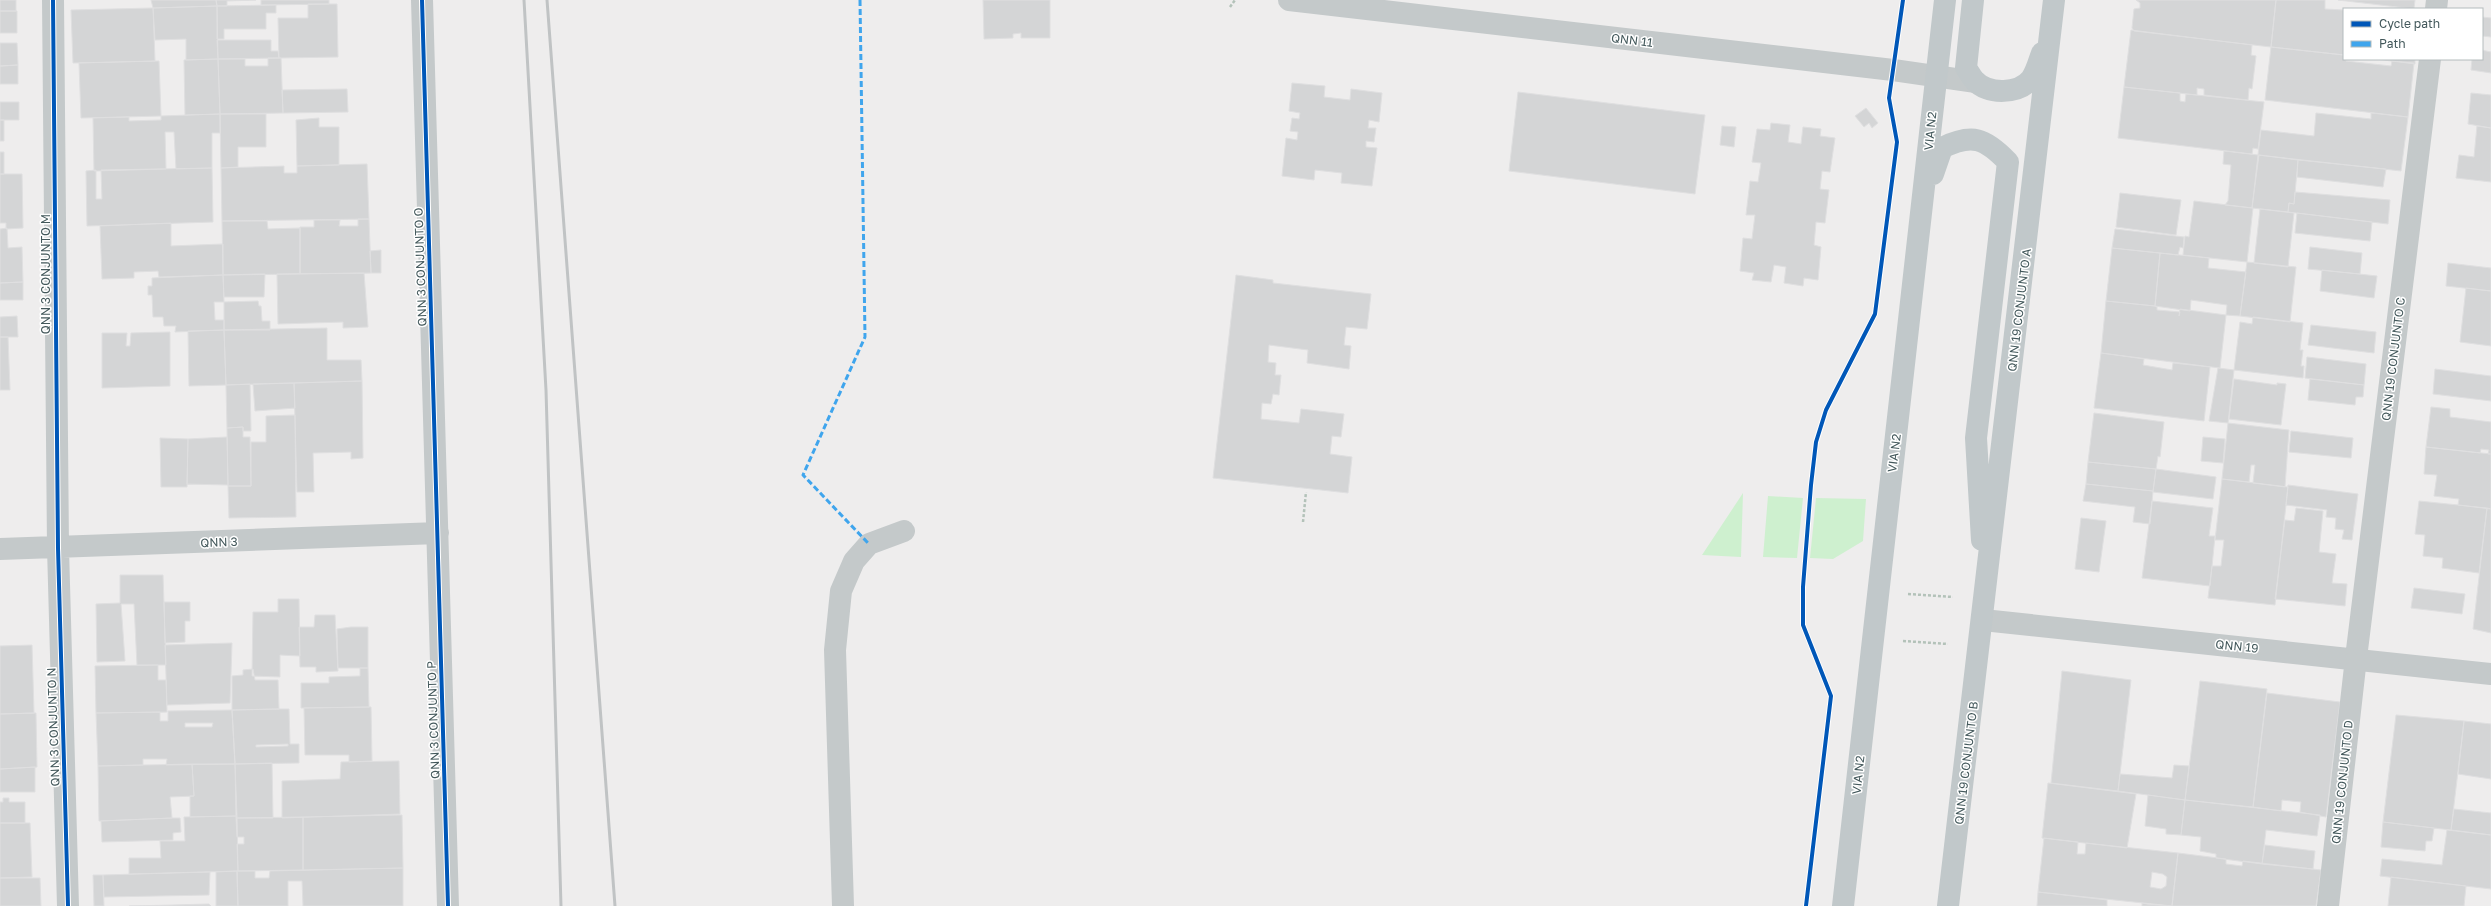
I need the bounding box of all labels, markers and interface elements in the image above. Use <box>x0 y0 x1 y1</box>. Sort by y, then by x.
legend <box>2343 8 2483 60</box>
text: Cycle path <box>2379 16 2440 31</box>
street label: QNN 11 <box>1610 30 1654 50</box>
text: Path <box>2379 36 2406 51</box>
street label: VIA N2 <box>1921 111 1939 151</box>
street label: QNN 3 CONJUNTO O <box>410 207 430 327</box>
street label: QNN 3 CONJUNTO M <box>38 214 53 334</box>
street label: QNN 19 CONJUNTO A <box>2004 248 2034 372</box>
street label: QNN 19 CONJUNTO C <box>2378 296 2408 422</box>
street label: VIA N2 <box>1884 433 1904 473</box>
street label: QNN 3 <box>200 534 238 550</box>
street label: QNN 19 <box>2215 636 2259 656</box>
street label: QNN 3 CONJUNTO P <box>423 661 443 779</box>
street label: QNN 3 CONJUNTO N <box>43 667 63 787</box>
street label: QNN 19 CONJUNTO B <box>1951 701 1981 825</box>
street label: QNN 19 CONJUNTO D <box>2328 719 2356 845</box>
street label: VIA N2 <box>1849 755 1867 795</box>

